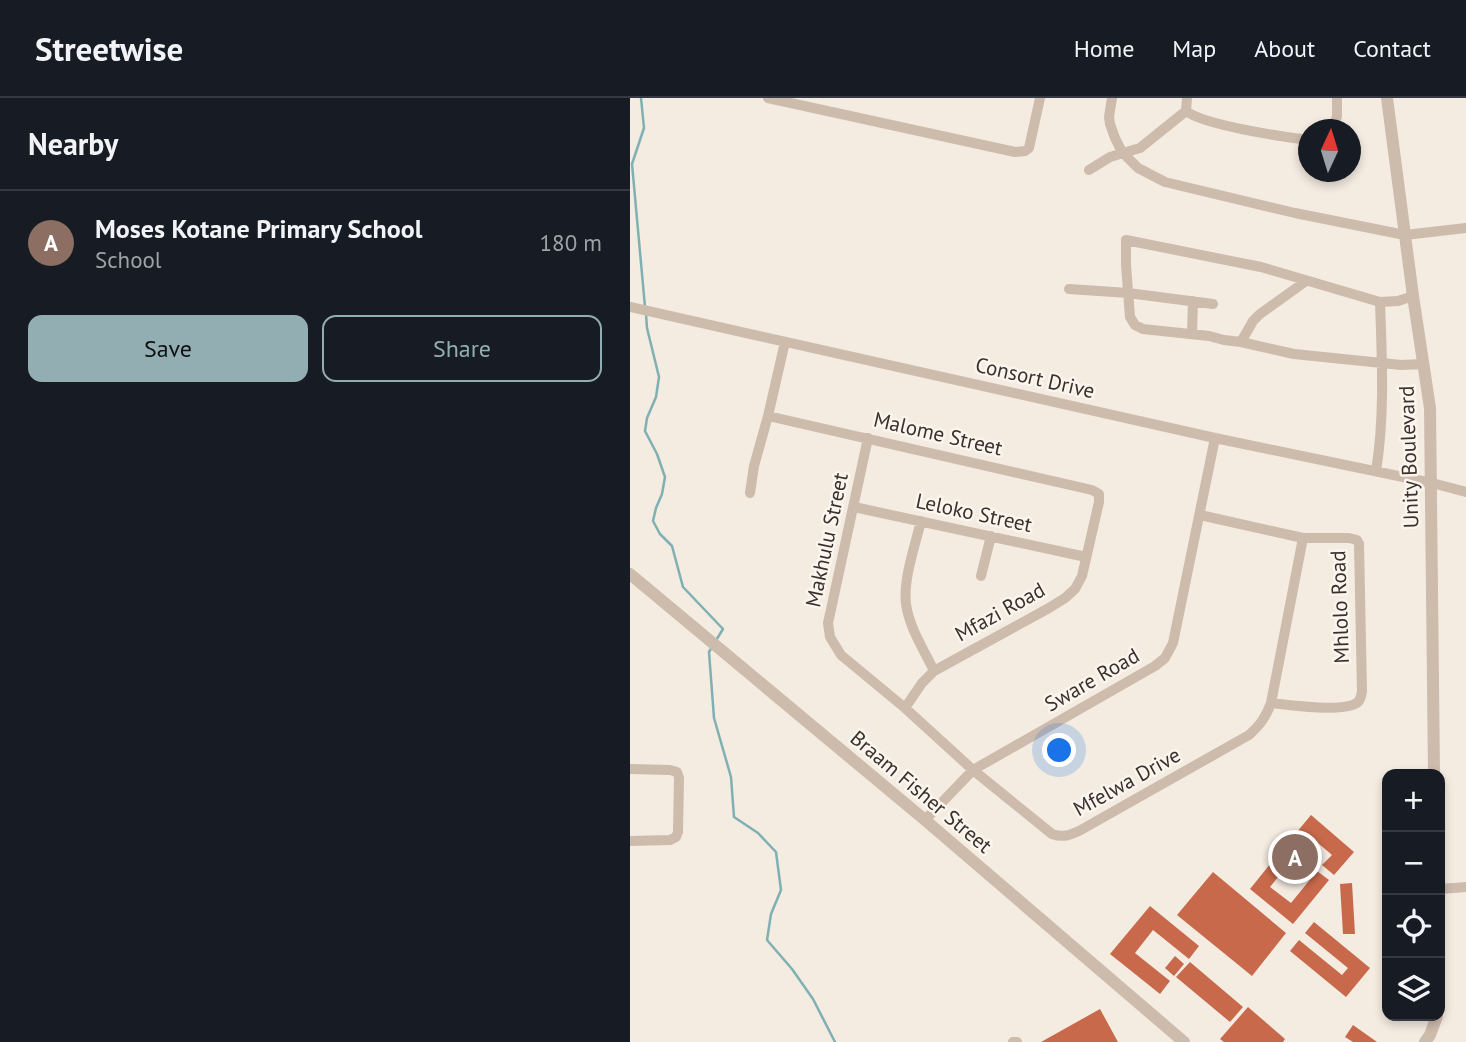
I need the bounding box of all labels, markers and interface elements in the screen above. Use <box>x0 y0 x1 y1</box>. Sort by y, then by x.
text: Streetwise <box>35 27 183 70</box>
text: Home <box>1074 33 1134 64</box>
text: Map <box>1172 33 1216 64</box>
text: About <box>1254 33 1315 64</box>
text: Contact <box>1353 33 1431 64</box>
north arrow <box>1298 119 1361 182</box>
text: Nearby <box>28 124 118 163</box>
text: Moses Kotane Primary School <box>95 212 422 245</box>
text: A <box>44 228 58 257</box>
text: 180 m <box>540 228 602 257</box>
text: School <box>95 245 162 274</box>
button: Save <box>28 315 308 382</box>
button: Share <box>322 315 602 382</box>
street label: Consort Drive <box>973 351 1097 404</box>
street label: Unity Boulevard <box>1393 385 1424 529</box>
street label: Malome Street <box>871 406 1005 461</box>
street label: Makhulu Street <box>799 470 854 610</box>
street label: Leloko Street <box>914 487 1035 538</box>
street label: Mhlolo Road <box>1324 550 1355 664</box>
street label: Mfazi Road <box>950 576 1050 647</box>
street label: Sware Road <box>1040 642 1144 717</box>
street label: Braam Fisher Street <box>845 724 998 859</box>
your location <box>1042 733 1076 767</box>
street label: Mfelwa Drive <box>1068 741 1185 822</box>
map controls <box>1382 769 1445 1021</box>
button: + <box>1382 769 1445 832</box>
pin: A <box>1272 831 1318 883</box>
button: − <box>1382 832 1445 895</box>
button: locate <box>1382 895 1445 958</box>
button: layers <box>1382 958 1445 1021</box>

